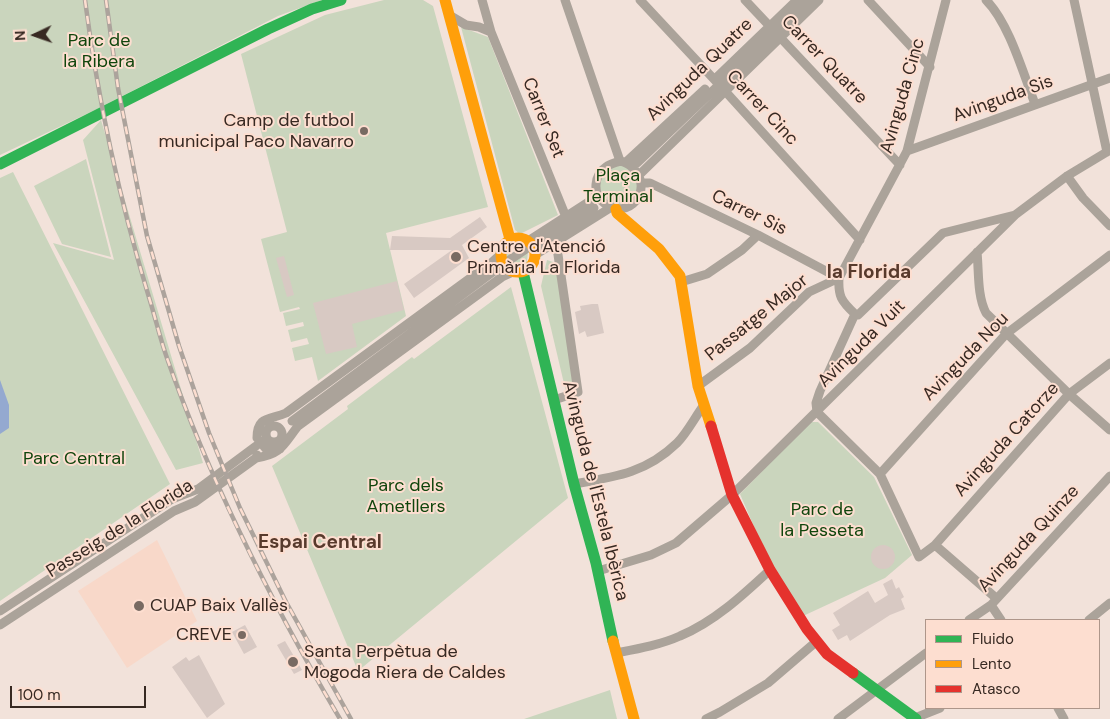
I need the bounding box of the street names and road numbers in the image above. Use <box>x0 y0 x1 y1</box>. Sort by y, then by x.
street label: Carrer Quatre <box>776 11 872 109</box>
street label: Avinguda Quatre <box>643 14 757 126</box>
street label: Avinguda Cinc <box>876 36 930 156</box>
street label: Carrer Cinc <box>722 66 802 150</box>
street label: Avinguda Sis <box>950 71 1056 127</box>
street label: Carrer Set <box>517 75 569 161</box>
street label: Carrer Sis <box>708 186 790 240</box>
street label: Passatge Major <box>701 270 813 366</box>
street label: Avinguda Vuit <box>814 296 910 392</box>
street label: Avinguda Nou <box>918 308 1014 406</box>
street label: Avinguda Catorze <box>950 378 1064 502</box>
street label: Avinguda de l'Estela Ibèrica <box>557 379 633 603</box>
street label: Passeig de la Florida <box>43 475 197 583</box>
street label: Avinguda Quinze <box>974 481 1084 597</box>

